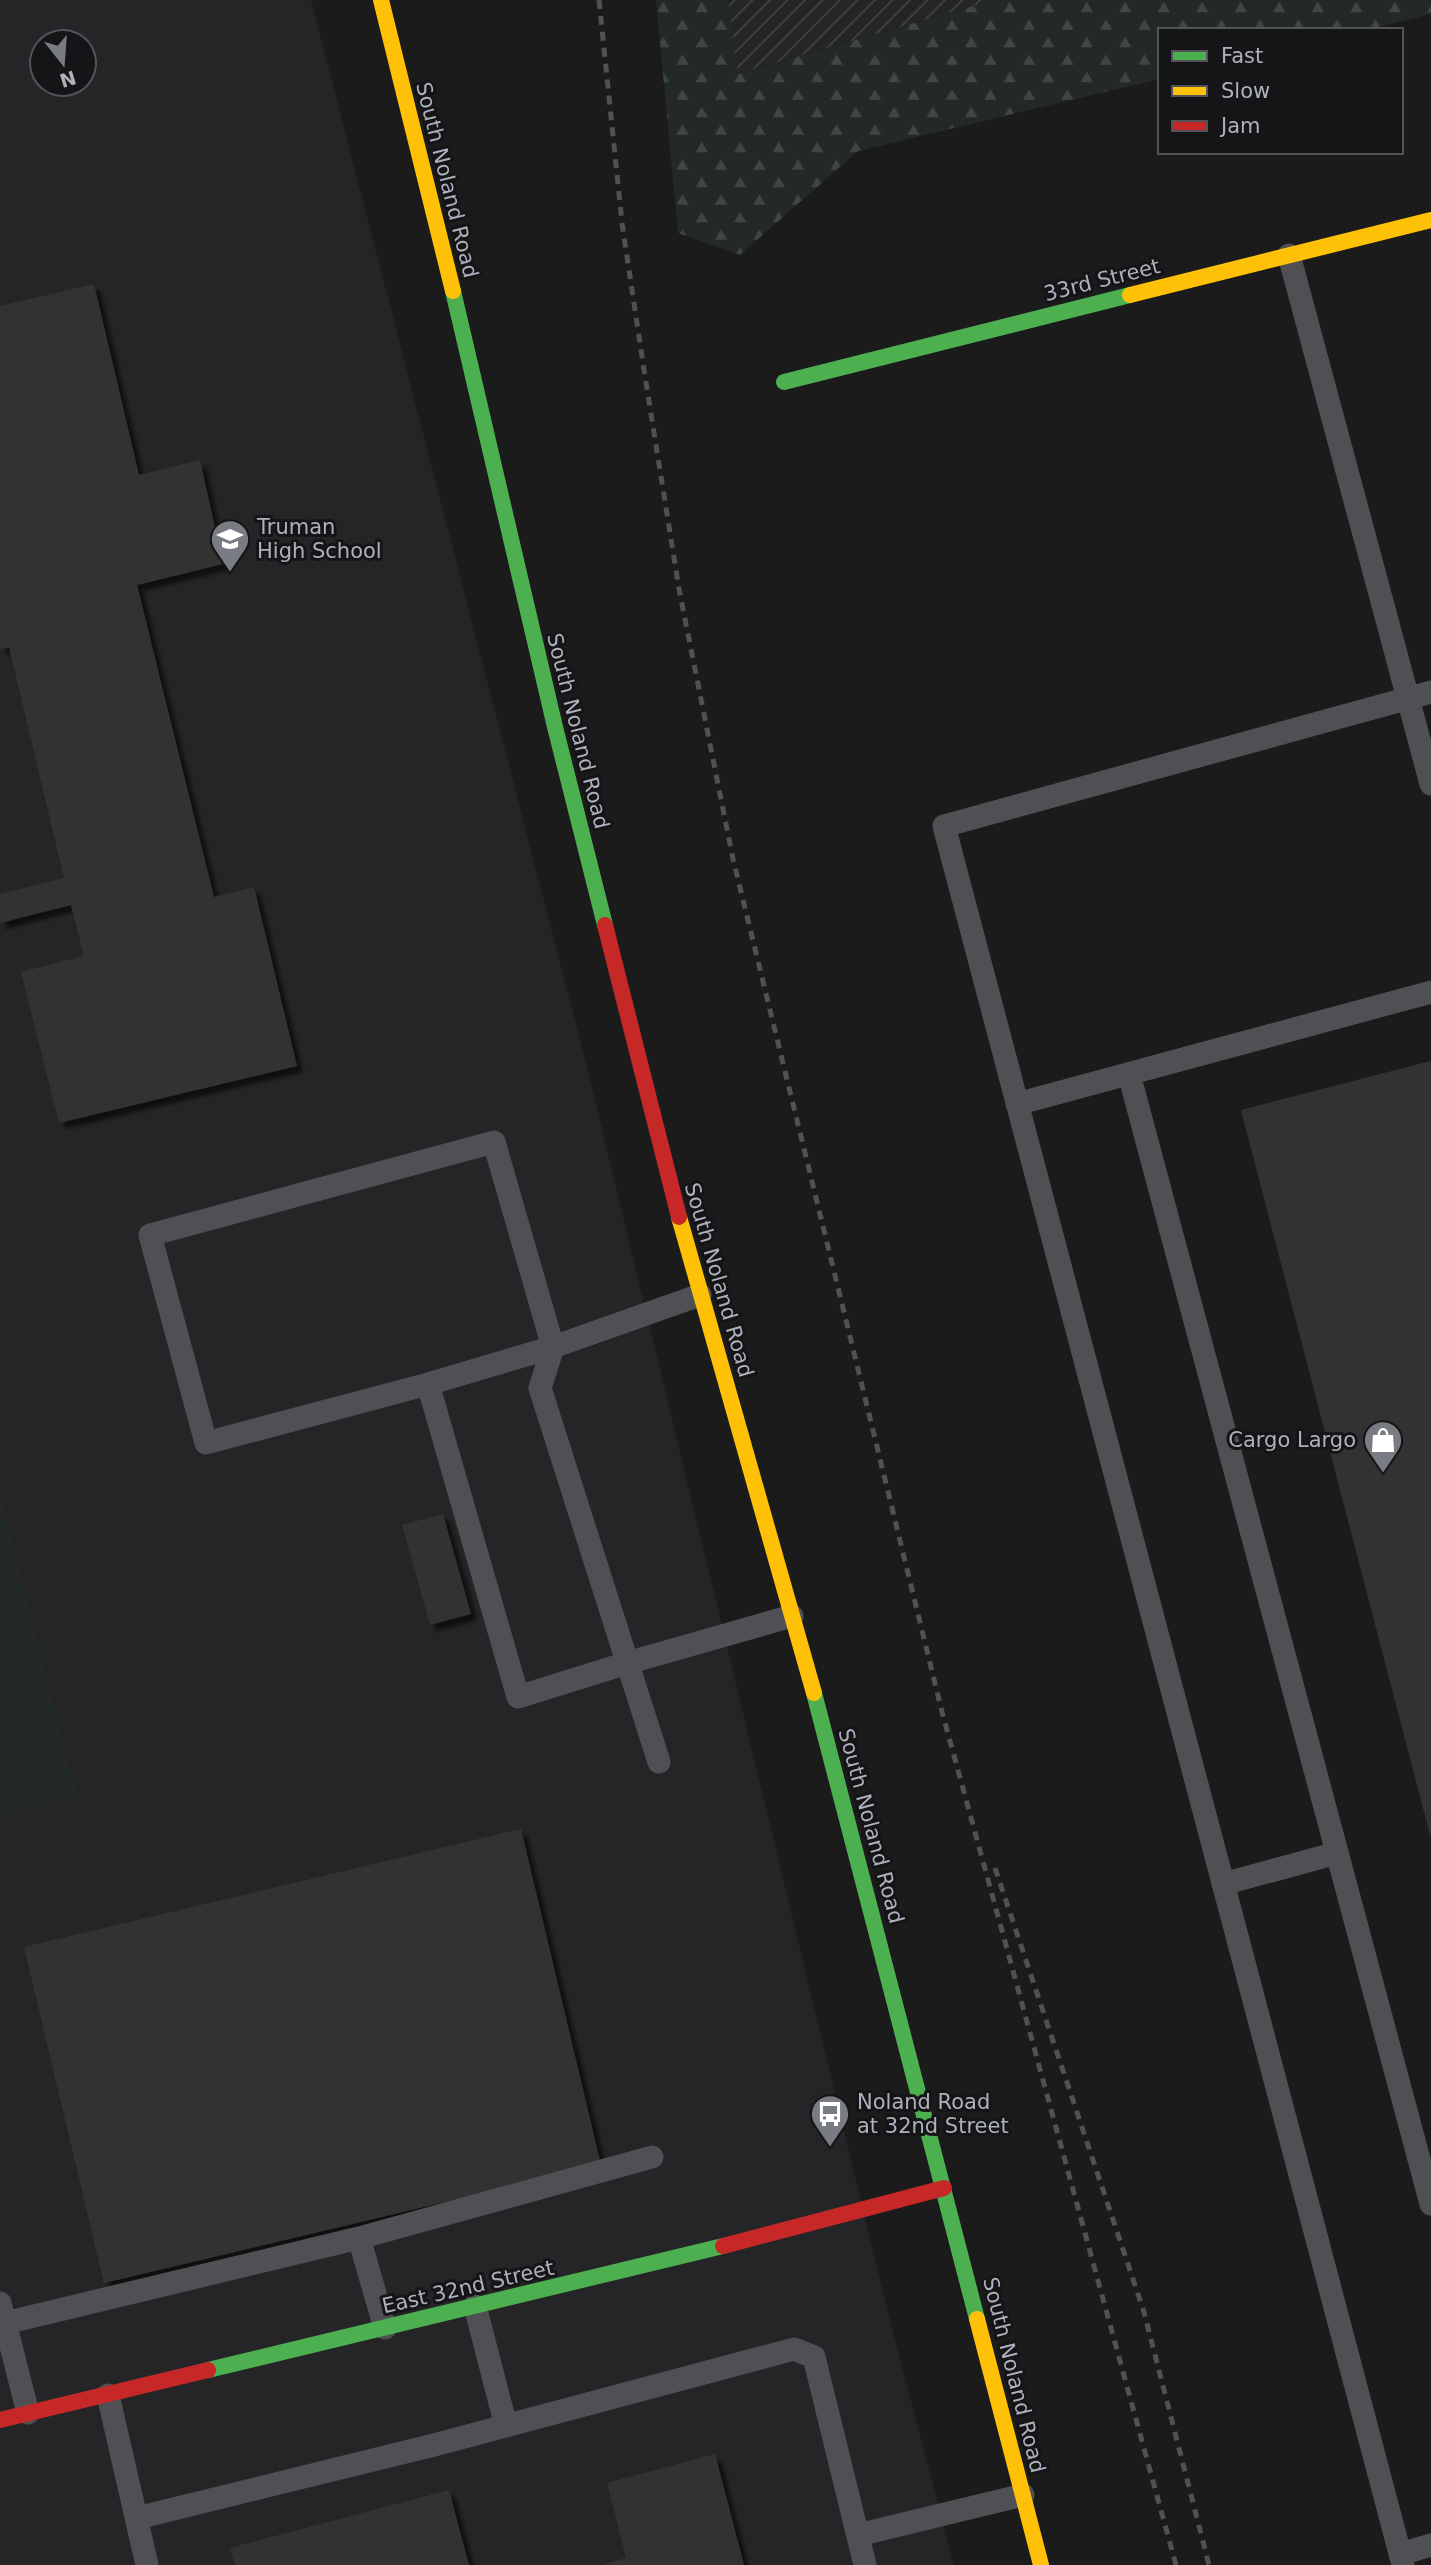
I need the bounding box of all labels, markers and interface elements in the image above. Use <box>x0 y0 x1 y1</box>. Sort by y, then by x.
north arrow <box>28 28 98 98</box>
legend <box>1158 28 1403 154</box>
text: Fast <box>1221 44 1263 68</box>
text: N <box>57 66 79 92</box>
text: Slow <box>1221 79 1270 103</box>
street label: South Noland Road <box>411 80 483 280</box>
text: Jam <box>1219 114 1261 138</box>
street label: 33rd Street <box>1041 254 1163 306</box>
place label: Truman High School <box>256 515 382 563</box>
school or university icon: Truman High School <box>209 518 251 573</box>
street label: South Noland Road <box>542 631 614 831</box>
street label: South Noland Road <box>680 1180 758 1380</box>
shop icon: Cargo Largo <box>1362 1419 1404 1474</box>
place label: Cargo Largo <box>1228 1428 1356 1452</box>
street label: South Noland Road <box>833 1726 909 1926</box>
place label: Noland Road at 32nd Street <box>857 2090 1009 2138</box>
bus stop icon: Noland Road at 32nd Street <box>809 2093 851 2148</box>
street label: East 32nd Street <box>380 2256 556 2318</box>
street label: South Noland Road <box>978 2275 1050 2475</box>

